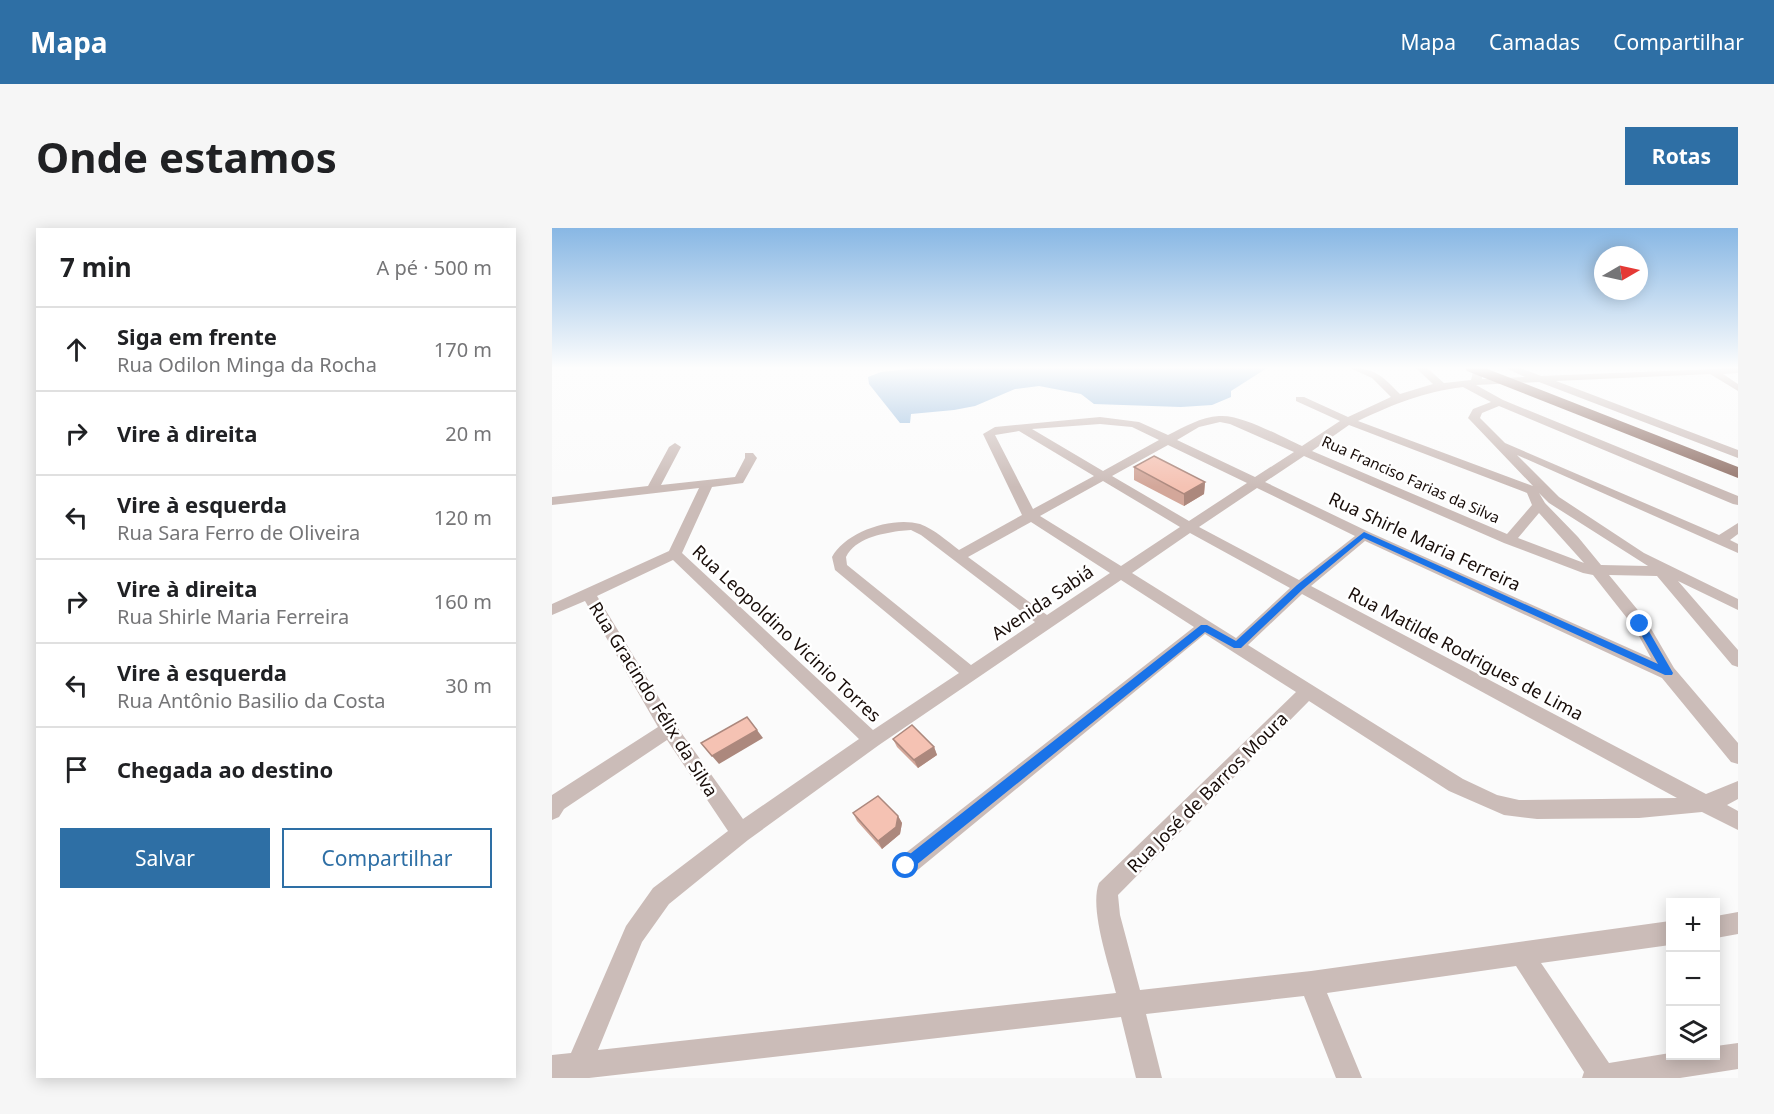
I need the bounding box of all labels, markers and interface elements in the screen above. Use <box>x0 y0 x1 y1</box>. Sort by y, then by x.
text: Mapa <box>30 23 108 61</box>
text: Mapa <box>1400 28 1456 56</box>
text: Camadas <box>1489 28 1580 56</box>
text: Compartilhar <box>1613 28 1744 56</box>
button: Rotas <box>1625 127 1738 185</box>
text: Onde estamos <box>36 128 337 185</box>
north arrow <box>1594 246 1648 300</box>
text: 7 min <box>60 249 132 285</box>
text: A pé · 500 m <box>376 254 492 281</box>
text: Siga em frente <box>117 321 277 351</box>
icon: ahead <box>60 333 93 366</box>
text: 170 m <box>434 336 492 363</box>
text: Rua Odilon Minga da Rocha <box>117 351 377 378</box>
icon: right <box>60 417 93 450</box>
text: Vire à direita <box>117 418 257 448</box>
text: 20 m <box>445 420 492 447</box>
street label: Rua Franciso Farias da Silva <box>1319 431 1503 527</box>
street label: Rua Shirle Maria Ferreira <box>1325 486 1525 596</box>
text: Vire à esquerda <box>117 489 287 519</box>
icon: left <box>60 501 93 534</box>
text: 120 m <box>434 504 492 531</box>
text: Rua Sara Ferro de Oliveira <box>117 519 360 546</box>
street label: Rua Leopoldino Vicinio Torres <box>688 539 886 727</box>
street label: Avenida Sabiá <box>986 559 1098 645</box>
text: Vire à direita <box>117 573 257 603</box>
street label: Rua Matilde Rodrigues de Lima <box>1344 581 1588 725</box>
icon: right <box>60 585 93 618</box>
text: 160 m <box>434 588 492 615</box>
street label: Rua Gracindo Félix da Silva <box>584 597 724 801</box>
text: Rua Shirle Maria Ferreira <box>117 603 349 630</box>
route end <box>1626 610 1652 636</box>
text: Vire à esquerda <box>117 657 287 687</box>
icon: left <box>60 669 93 702</box>
text: 30 m <box>445 672 492 699</box>
text: Rua Antônio Basilio da Costa <box>117 687 386 714</box>
street label: Rua José de Barros Moura <box>1121 706 1293 878</box>
icon: arrive <box>60 753 93 786</box>
text: Chegada ao destino <box>117 754 333 784</box>
button: Salvar <box>60 828 270 888</box>
button: Compartilhar <box>282 828 492 888</box>
route start <box>892 852 918 878</box>
map controls <box>1666 898 1720 1060</box>
button: + <box>1666 898 1720 952</box>
button: − <box>1666 952 1720 1006</box>
button: layers <box>1666 1006 1720 1060</box>

